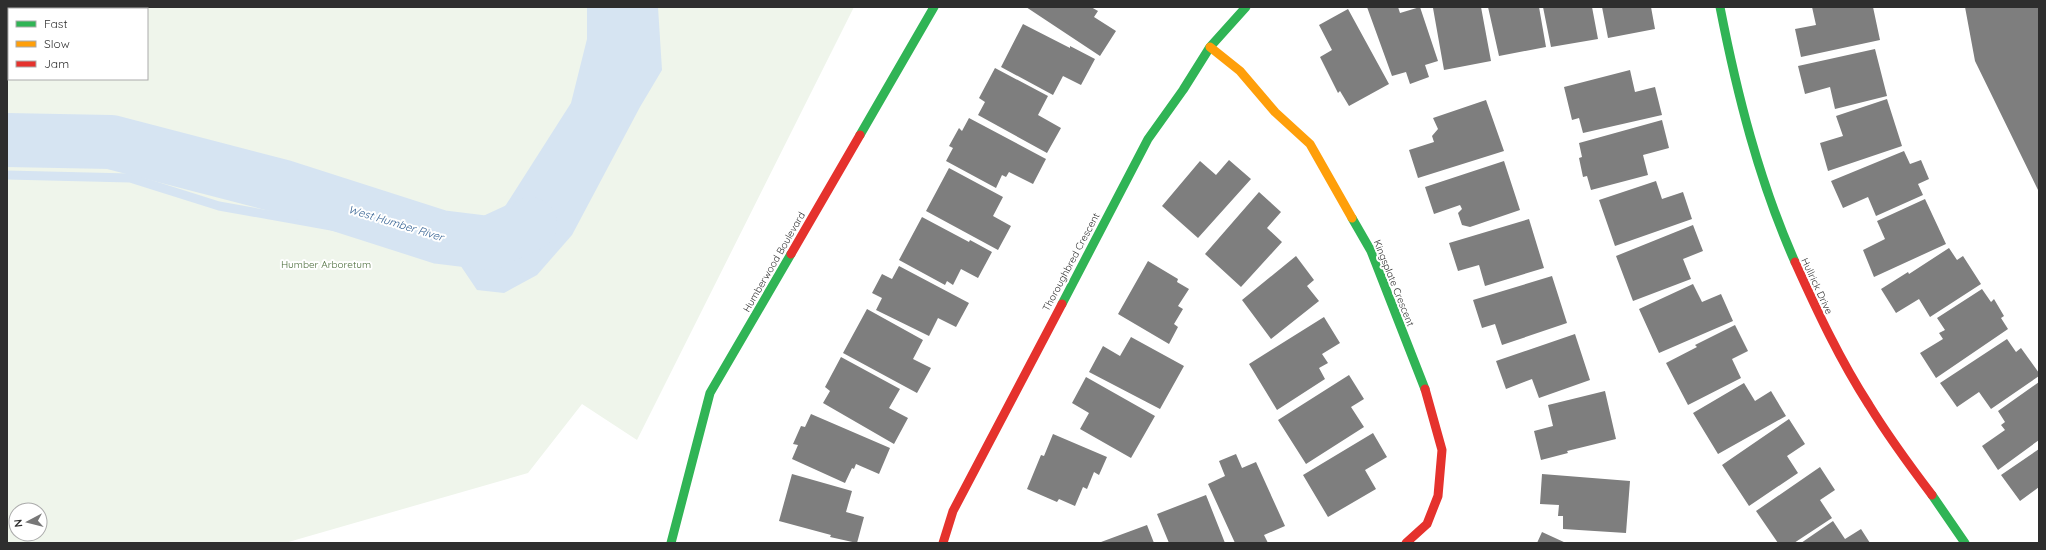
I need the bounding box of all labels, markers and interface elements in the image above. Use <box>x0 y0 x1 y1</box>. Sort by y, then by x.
legend <box>8 8 148 80</box>
text: Fast <box>44 16 68 31</box>
text: Slow <box>44 36 70 51</box>
text: Jam <box>44 56 69 71</box>
water label: West Humber River <box>347 202 447 245</box>
street label: Humberwood Boulevard <box>740 210 808 314</box>
street label: Thoroughbred Crescent <box>1040 210 1103 313</box>
street label: Kingsplate Crescent <box>1371 238 1418 329</box>
street label: Hullrick Drive <box>1798 256 1836 317</box>
park label: Humber Arboretum <box>281 258 371 271</box>
north arrow <box>8 502 48 542</box>
text: N <box>11 518 26 528</box>

